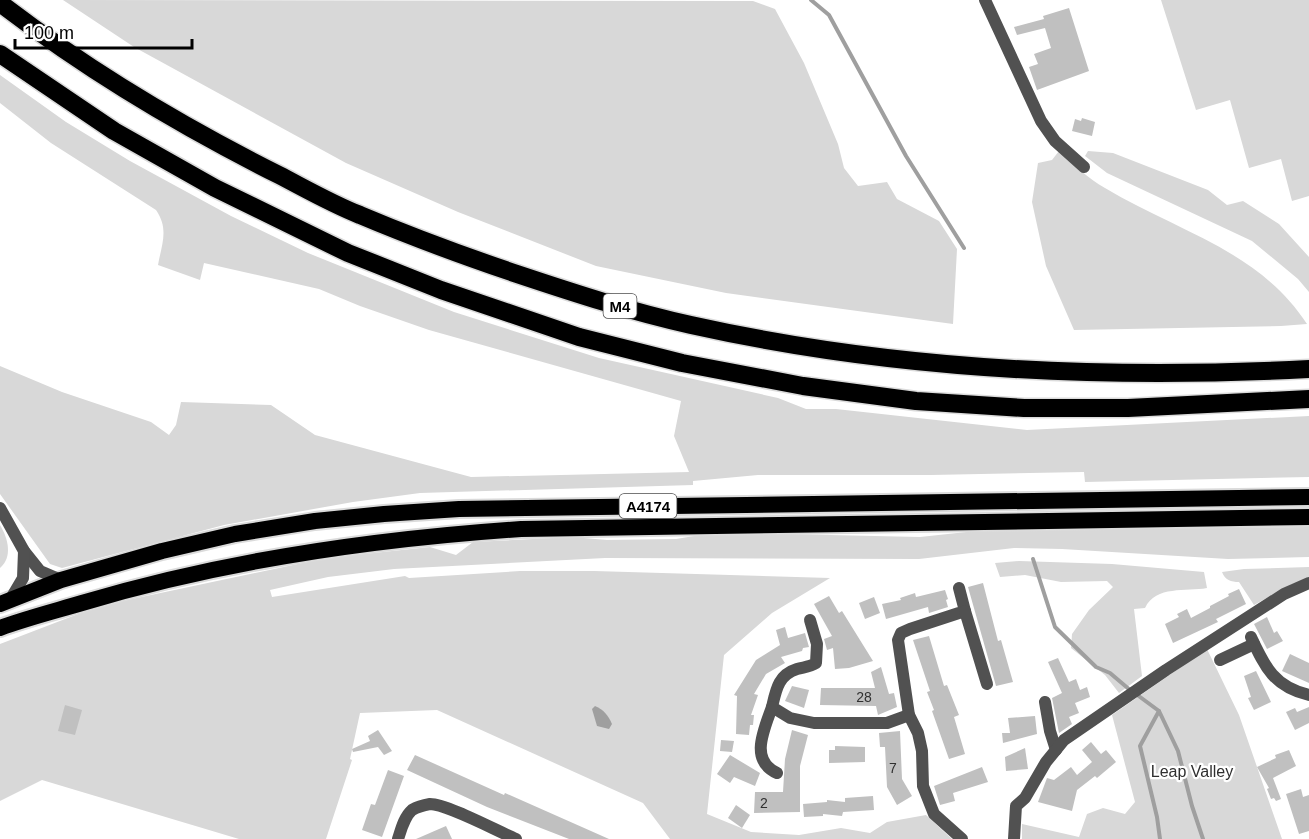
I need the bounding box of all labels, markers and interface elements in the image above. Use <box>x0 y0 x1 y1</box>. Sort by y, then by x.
scale bar <box>15 12 192 50</box>
text: 100 m <box>24 23 74 43</box>
road number: M4 <box>604 294 636 318</box>
road number: A4174 <box>620 494 676 518</box>
house number: 28 <box>856 689 872 705</box>
house number: 7 <box>889 760 897 776</box>
park label: Leap Valley <box>1151 763 1233 780</box>
house number: 2 <box>760 795 768 811</box>

